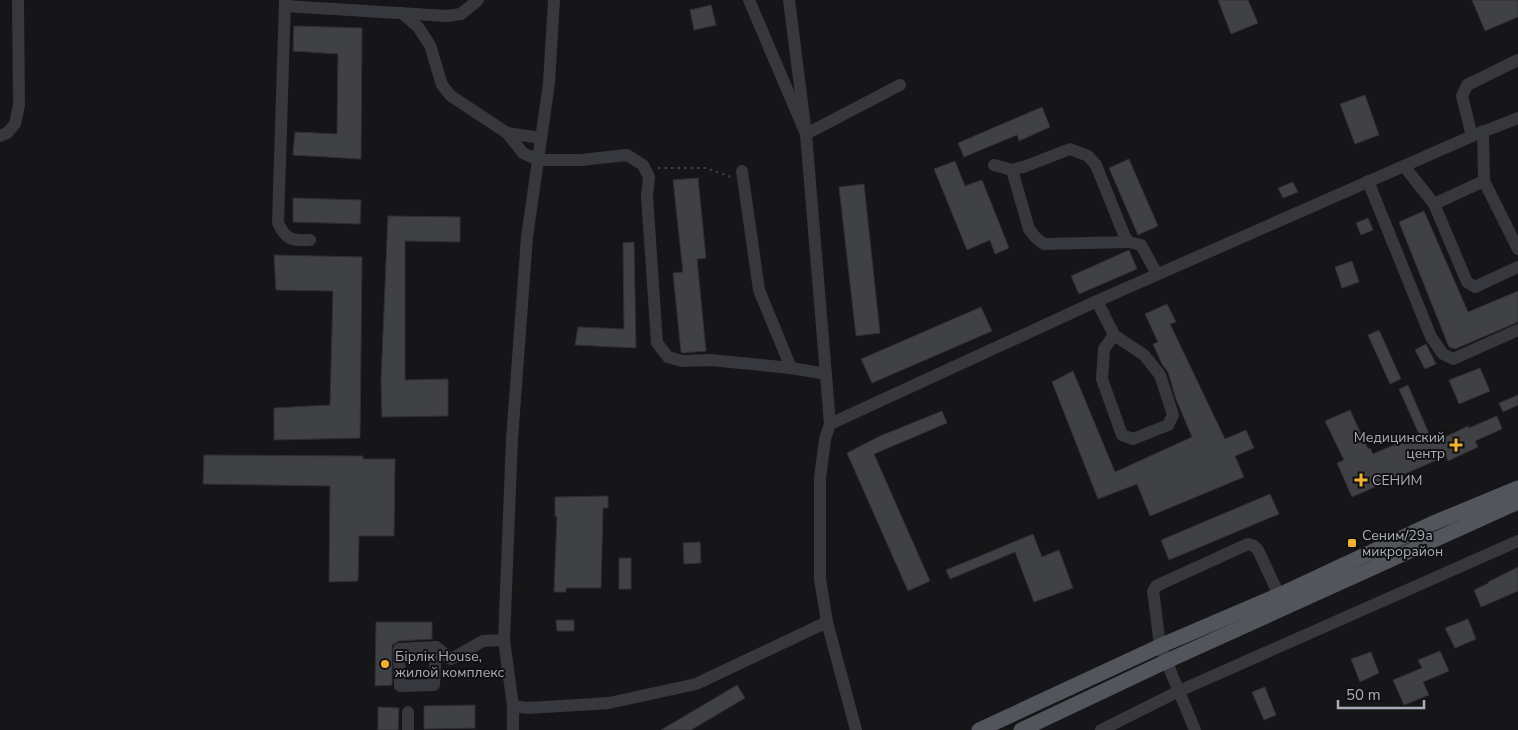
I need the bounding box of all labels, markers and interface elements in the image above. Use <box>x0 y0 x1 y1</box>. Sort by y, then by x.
place label: Медицинский центр <box>1354 428 1445 463</box>
marker: Медицинский центр <box>1449 438 1463 452</box>
place label: СЕНИМ <box>1372 471 1423 490</box>
marker: СЕНИМ <box>1354 473 1368 487</box>
place label: Сеним/29а микрорайон <box>1362 526 1443 561</box>
marker: Сеним/29а микрорайон <box>1346 537 1358 549</box>
place label: Бірлік House, жилой комплекс <box>395 647 505 682</box>
marker: Бірлік House, жилой комплекс <box>379 658 391 670</box>
scale bar <box>1338 678 1424 710</box>
text: 50 m <box>1346 685 1381 705</box>

